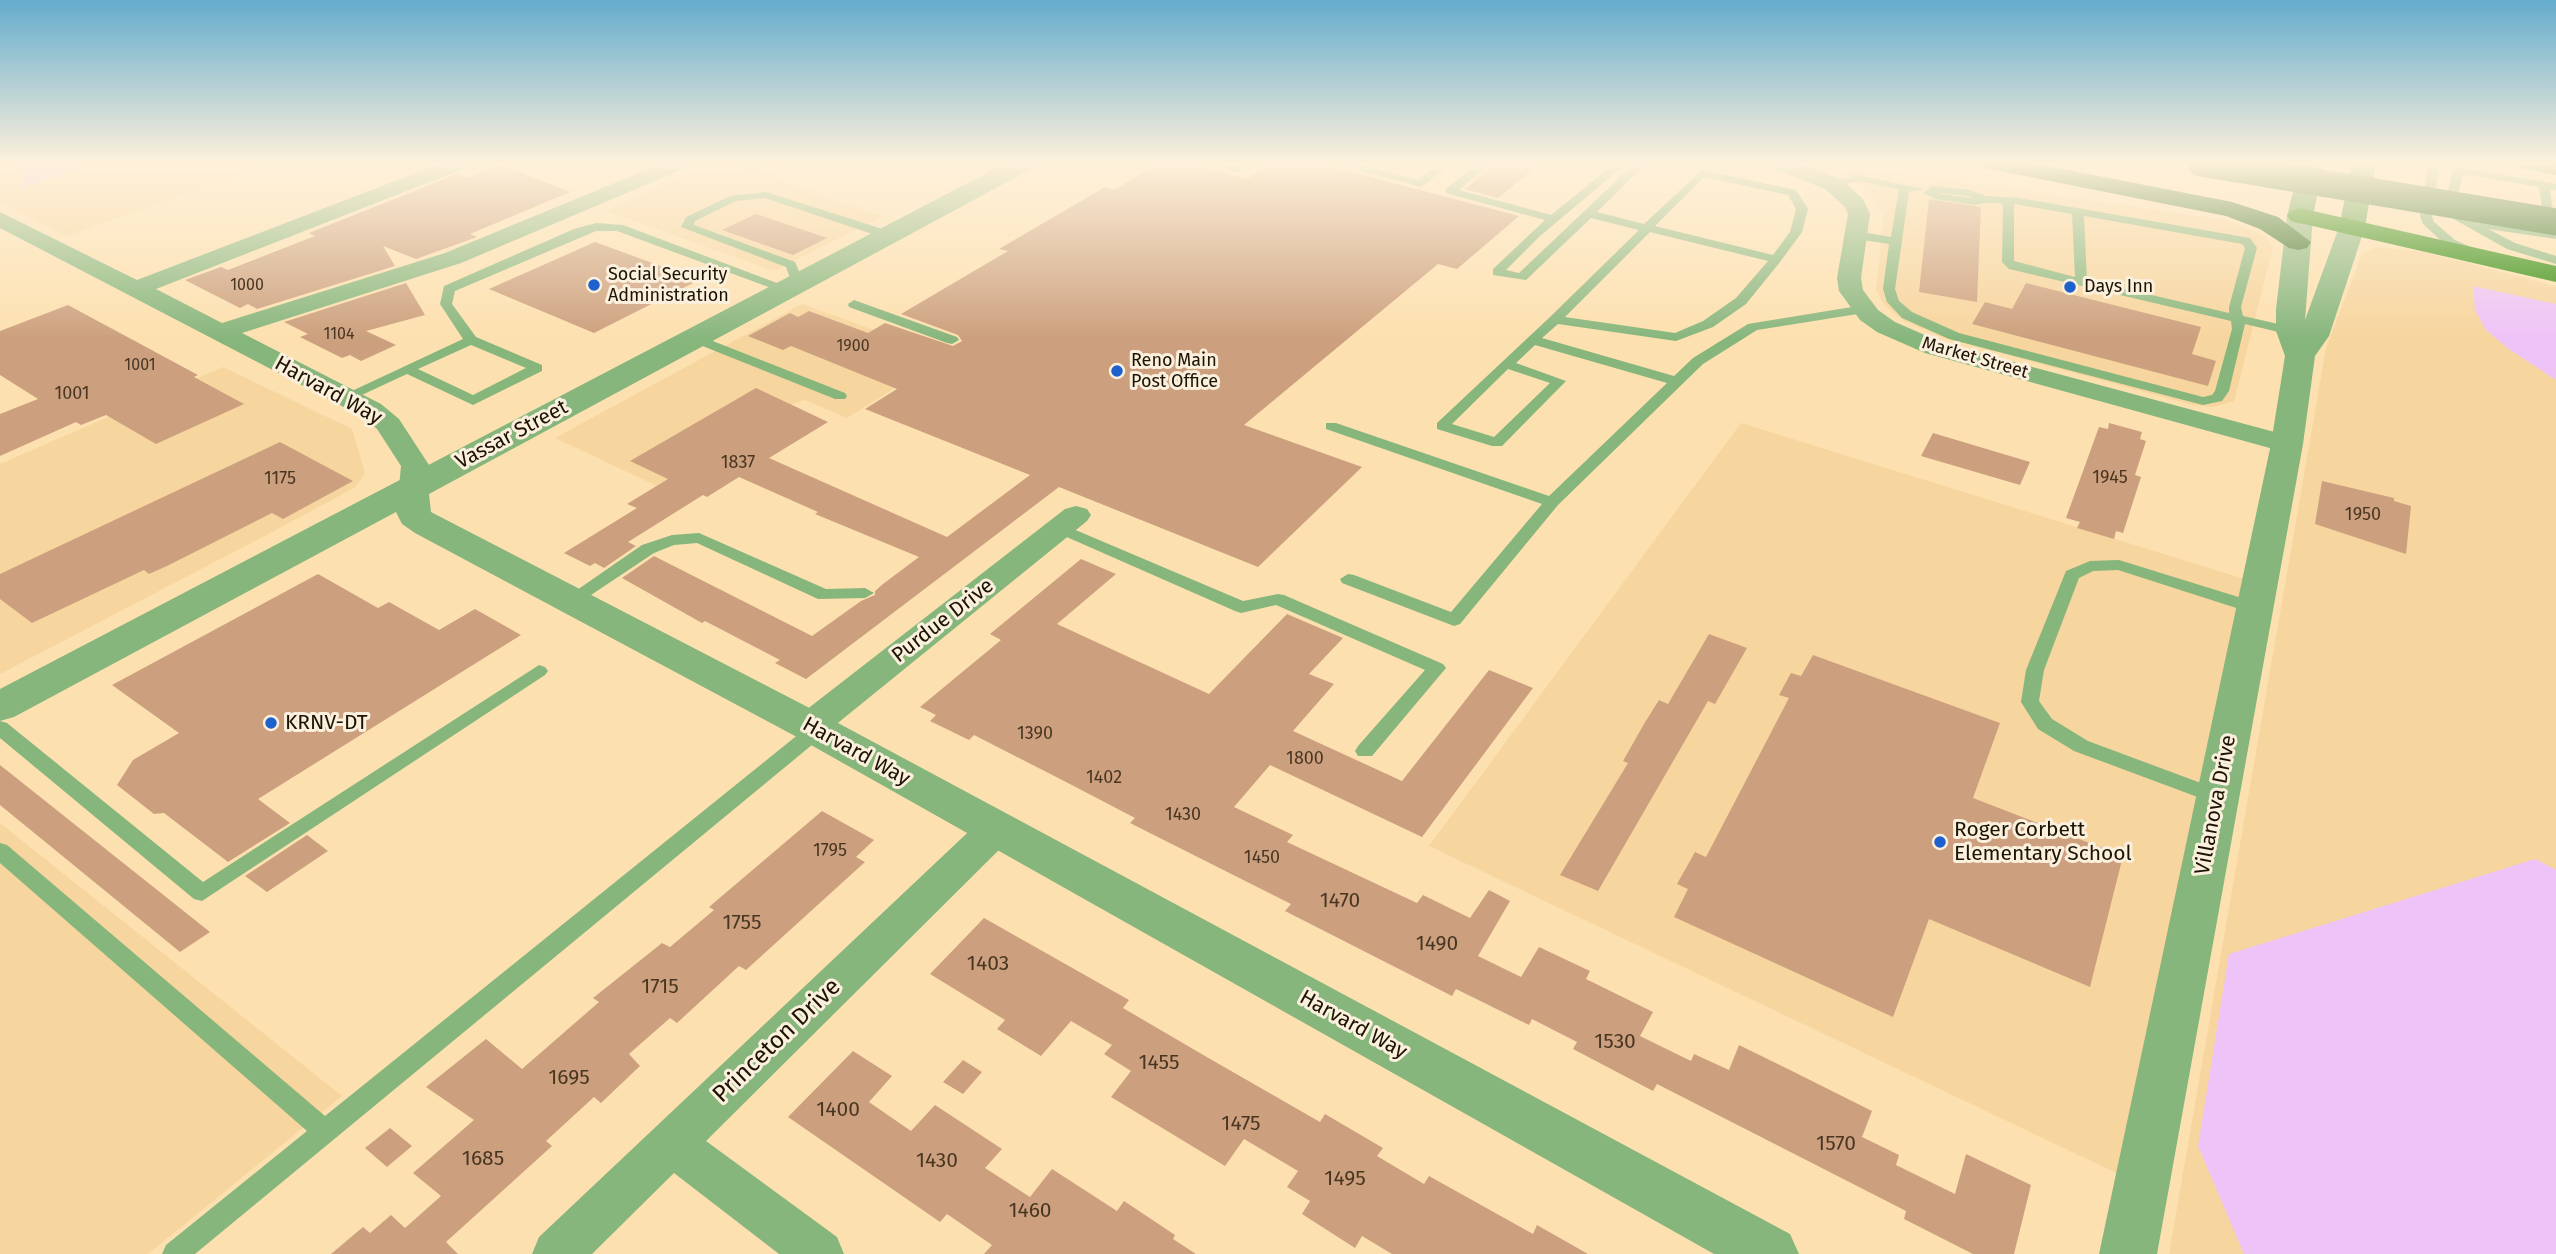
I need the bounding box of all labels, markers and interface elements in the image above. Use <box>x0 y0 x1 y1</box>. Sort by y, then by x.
place label: Social Security Administration <box>608 264 729 306</box>
house number: 1000 <box>230 276 264 296</box>
place label: Days Inn <box>2084 276 2153 298</box>
marker: Social Security Administration <box>586 277 602 293</box>
marker: Days Inn <box>2062 279 2078 295</box>
house number: 1104 <box>323 325 355 345</box>
street label: Market Street <box>1919 332 2031 384</box>
house number: 1900 <box>836 337 870 357</box>
place label: Reno Main Post Office <box>1131 350 1218 392</box>
street label: Harvard Way <box>270 351 386 431</box>
house number: 1001 <box>124 356 156 376</box>
marker: Reno Main Post Office <box>1109 363 1125 379</box>
house number: 1001 <box>54 383 90 405</box>
street label: Vassar Street <box>452 395 572 475</box>
house number: 1837 <box>721 452 755 474</box>
house number: 1945 <box>2092 467 2128 489</box>
house number: 1175 <box>264 468 296 490</box>
house number: 1950 <box>2345 504 2381 526</box>
street label: Purdue Drive <box>887 573 999 669</box>
place label: KRNV-DT <box>285 710 368 736</box>
street label: Harvard Way <box>798 712 914 792</box>
marker: KRNV-DT <box>263 715 279 731</box>
house number: 1390 <box>1017 723 1053 745</box>
street label: Villanova Drive <box>2190 733 2242 877</box>
house number: 1800 <box>1286 748 1324 770</box>
house number: 1402 <box>1086 767 1122 789</box>
house number: 1430 <box>1165 804 1201 826</box>
place label: Roger Corbett Elementary School <box>1954 817 2132 867</box>
marker: Roger Corbett Elementary School <box>1932 834 1948 850</box>
house number: 1795 <box>813 840 847 862</box>
house number: 1450 <box>1244 847 1280 869</box>
house number: 1470 <box>1320 888 1360 914</box>
house number: 1755 <box>722 910 762 936</box>
house number: 1490 <box>1416 931 1458 957</box>
house number: 1403 <box>967 951 1009 977</box>
street label: Princeton Drive <box>707 973 847 1109</box>
house number: 1715 <box>641 974 679 1000</box>
street label: Harvard Way <box>1295 985 1411 1065</box>
house number: 1530 <box>1594 1029 1636 1055</box>
house number: 1455 <box>1139 1050 1179 1076</box>
house number: 1695 <box>548 1065 590 1091</box>
house number: 1400 <box>816 1097 860 1123</box>
house number: 1475 <box>1221 1111 1261 1137</box>
house number: 1570 <box>1816 1131 1856 1157</box>
house number: 1685 <box>462 1146 504 1172</box>
house number: 1430 <box>916 1148 958 1174</box>
house number: 1495 <box>1324 1166 1366 1192</box>
house number: 1460 <box>1008 1198 1052 1224</box>

